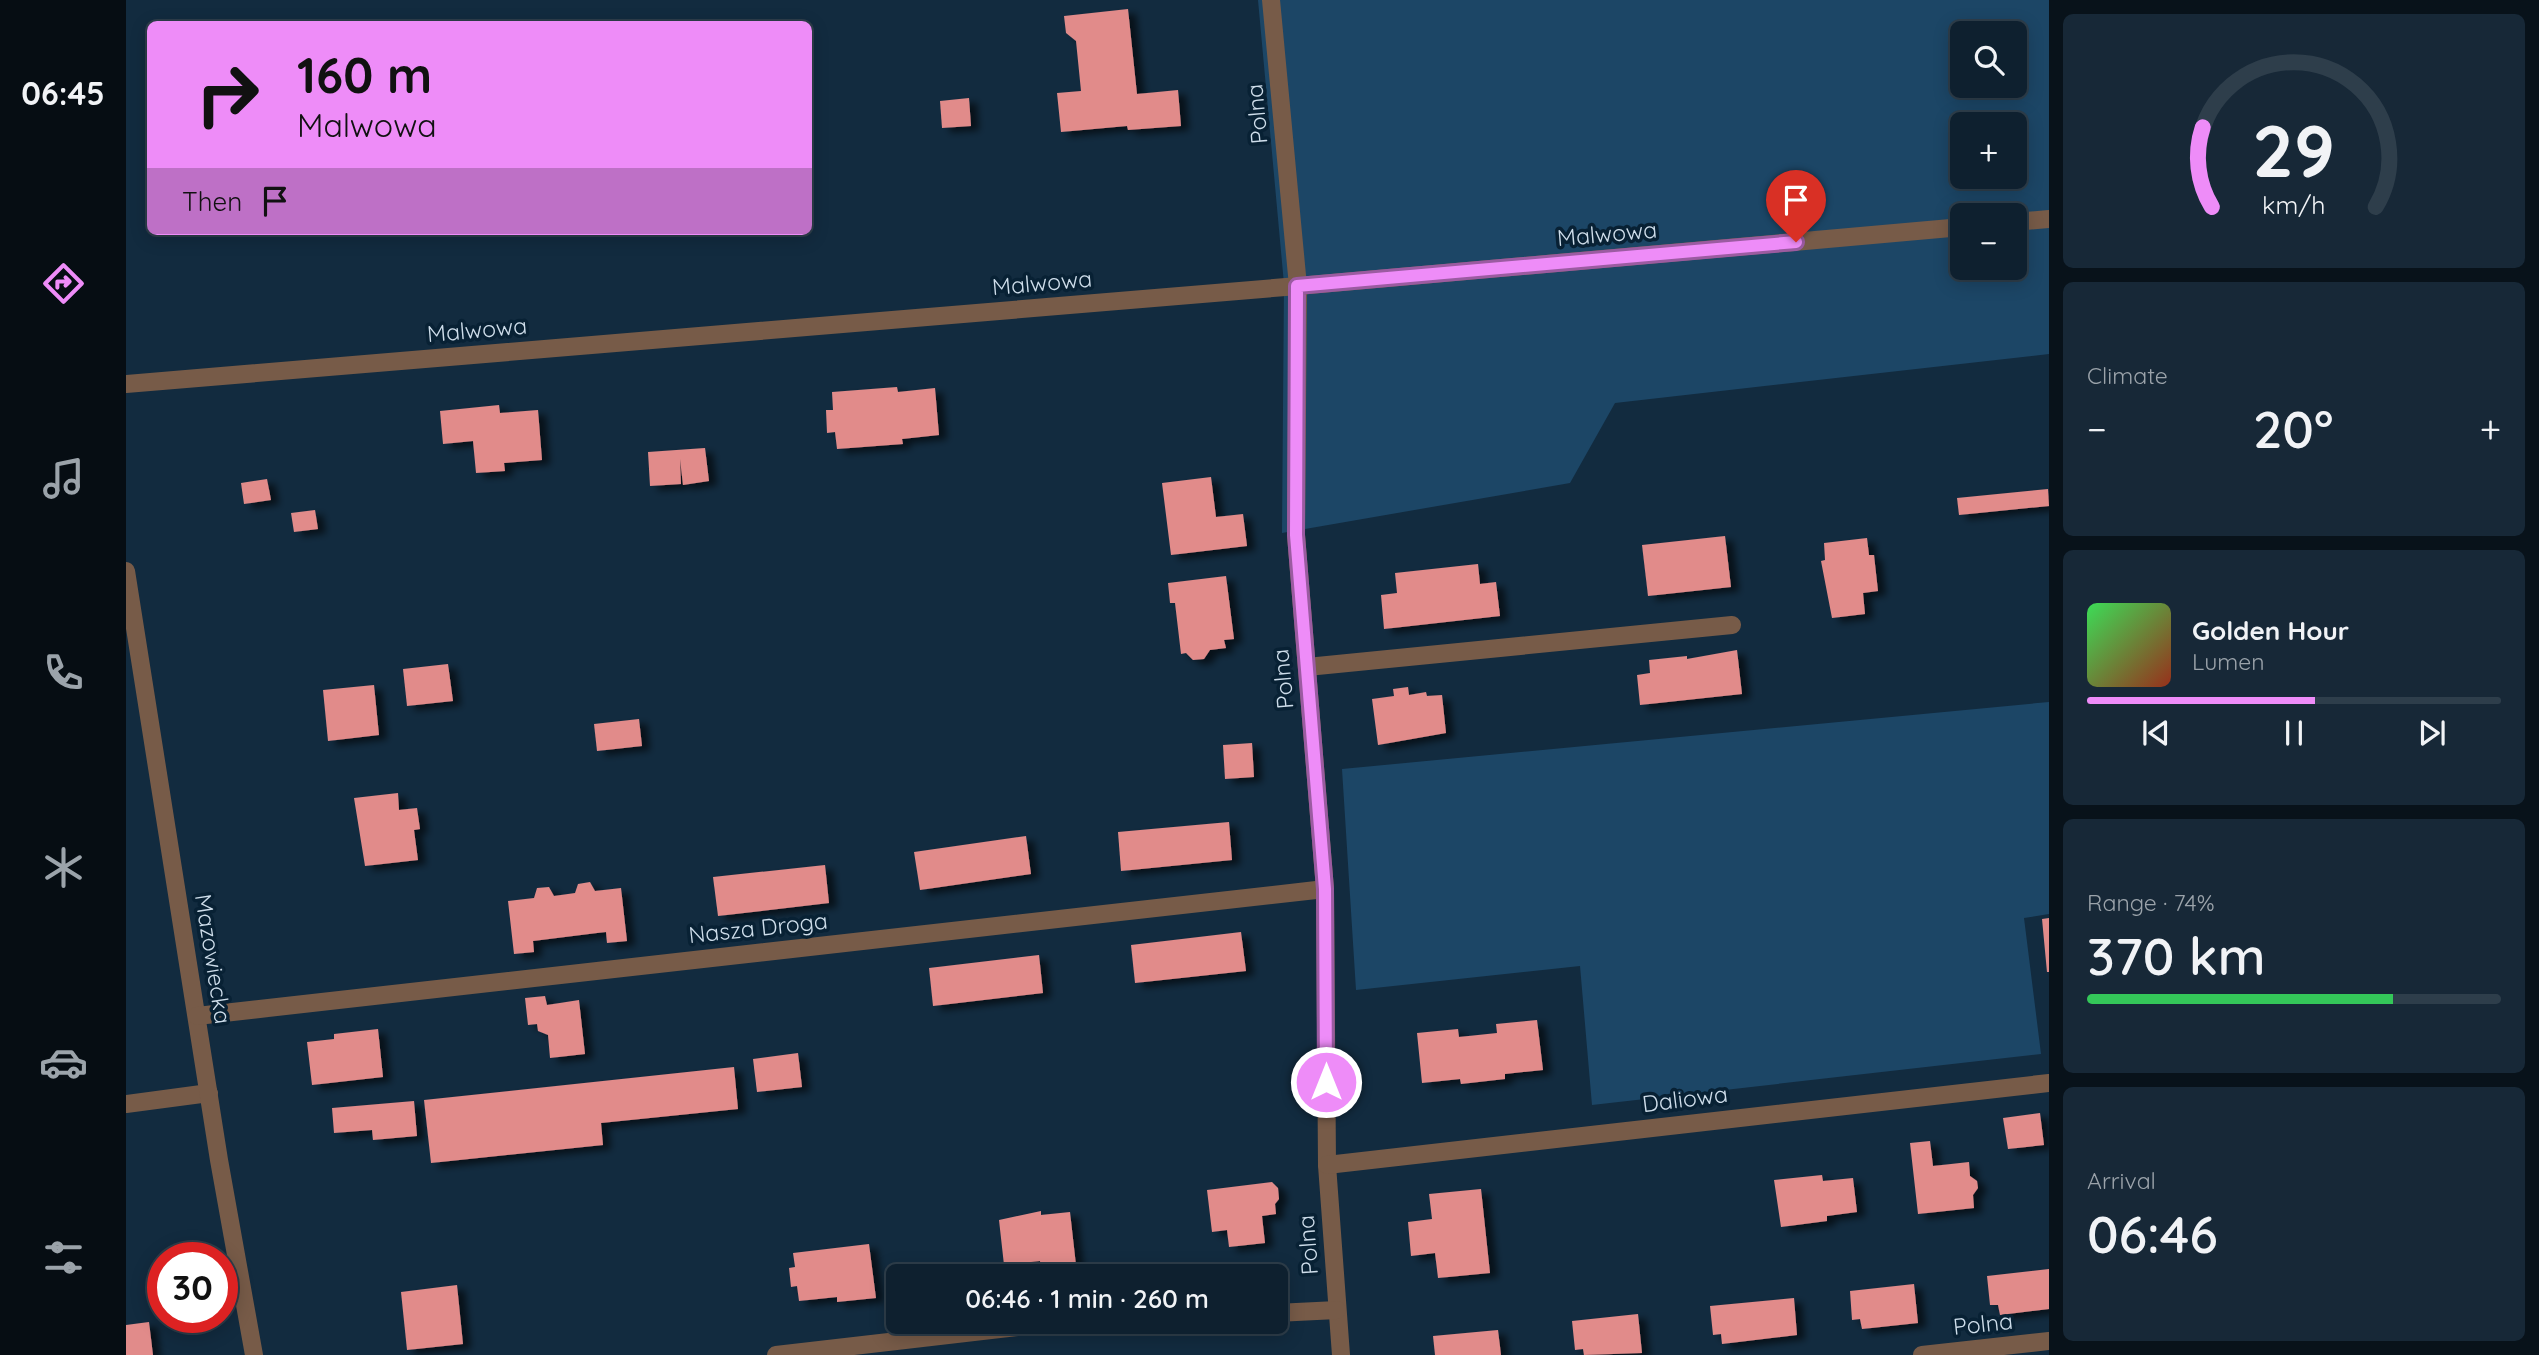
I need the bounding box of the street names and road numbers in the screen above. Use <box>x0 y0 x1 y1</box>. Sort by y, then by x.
street label: Polna <box>1239 83 1274 145</box>
street label: Malwowa <box>1556 215 1658 252</box>
street label: Malwowa <box>991 264 1093 301</box>
street label: Malwowa <box>426 311 528 348</box>
street label: Polna <box>1265 648 1300 710</box>
street label: Mazowiecka <box>189 892 238 1026</box>
street label: Nasza Droga <box>687 906 829 949</box>
street label: Daliowa <box>1641 1079 1729 1118</box>
street label: Polna <box>1291 1214 1324 1276</box>
street label: Polna <box>1952 1306 2014 1341</box>

